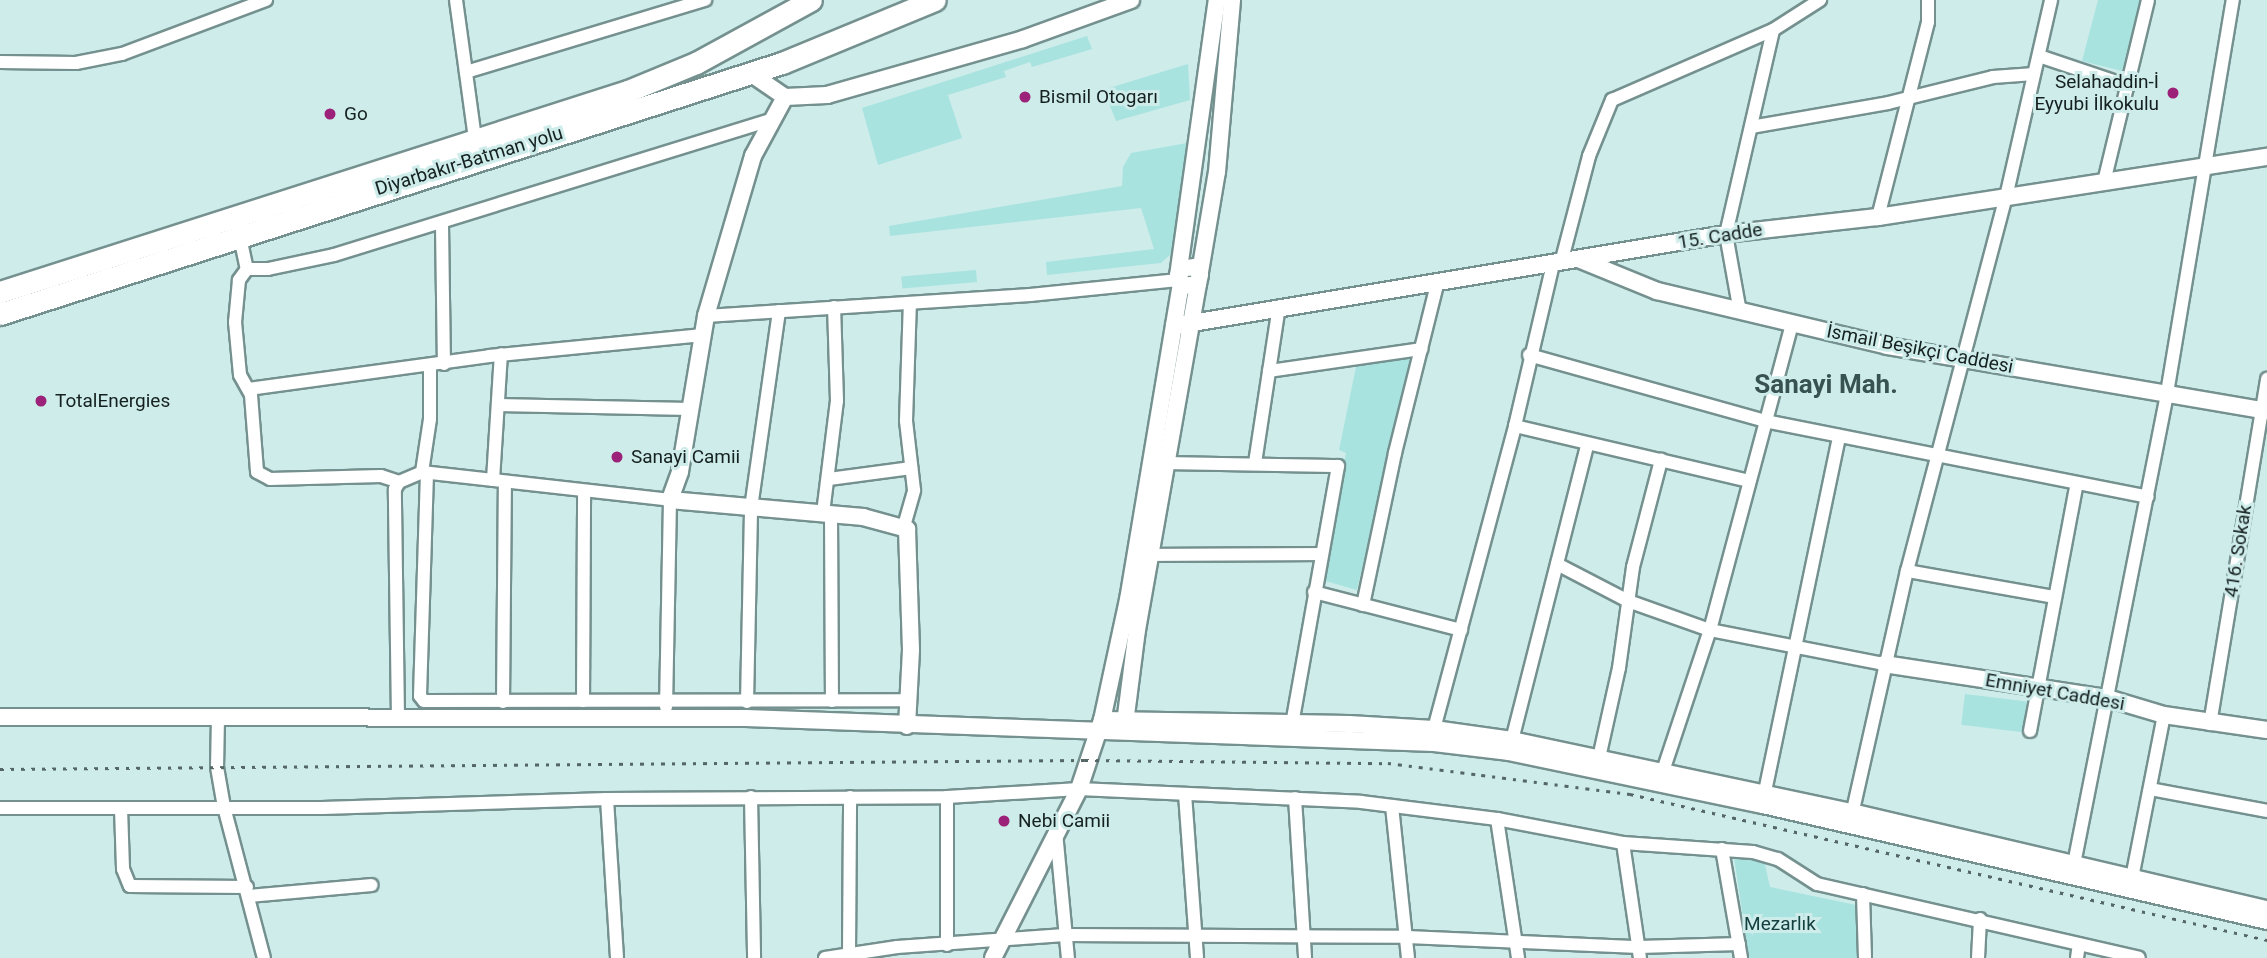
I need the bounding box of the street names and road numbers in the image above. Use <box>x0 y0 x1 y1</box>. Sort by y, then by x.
street label: Diyarbakır-Batman yolu <box>372 122 566 200</box>
street label: 15. Cadde <box>1676 218 1764 254</box>
street label: İsmail Beşikçi Caddesi <box>1825 320 2015 378</box>
street label: 416. Sokak <box>2219 503 2257 599</box>
street label: Emniyet Caddesi <box>1984 669 2126 715</box>

